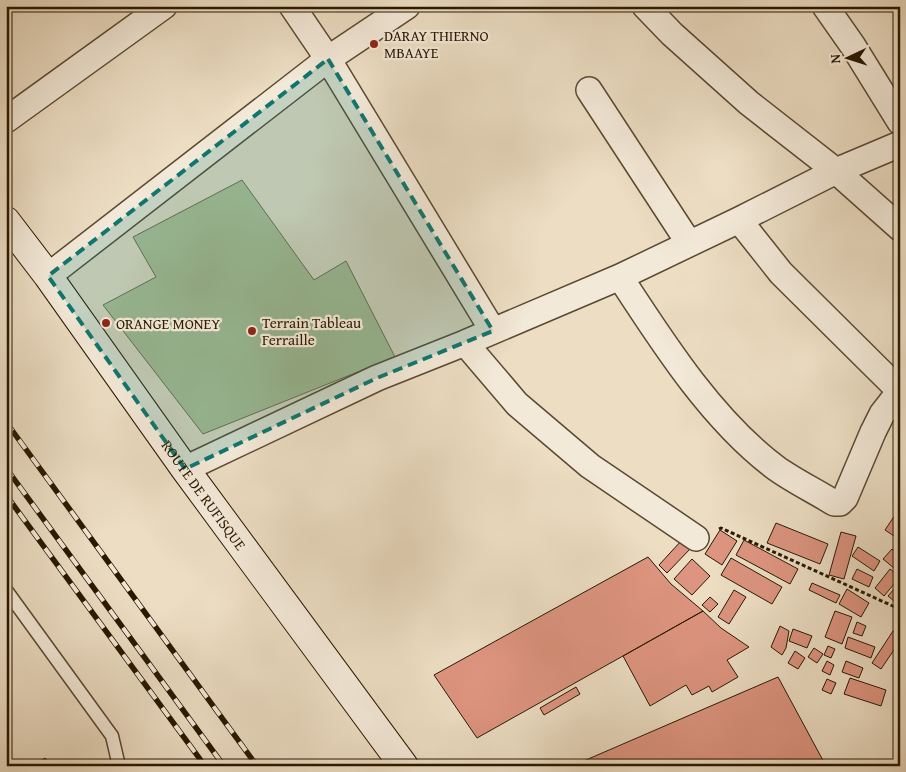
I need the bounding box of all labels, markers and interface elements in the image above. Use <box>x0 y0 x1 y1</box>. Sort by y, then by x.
place label: DARAY THIERNO MBAAYE <box>384 25 489 63</box>
north arrow <box>824 32 874 82</box>
marker: DARAY THIERNO MBAAYE <box>368 38 380 50</box>
text: N <box>825 53 845 64</box>
place label: Terrain Tableau Ferraille <box>262 312 362 350</box>
place label: ORANGE MONEY <box>116 313 220 334</box>
marker: ORANGE MONEY <box>100 317 112 329</box>
marker: Terrain Tableau Ferraille <box>246 325 258 337</box>
street label: ROUTE DE RUFISQUE <box>157 436 252 554</box>

